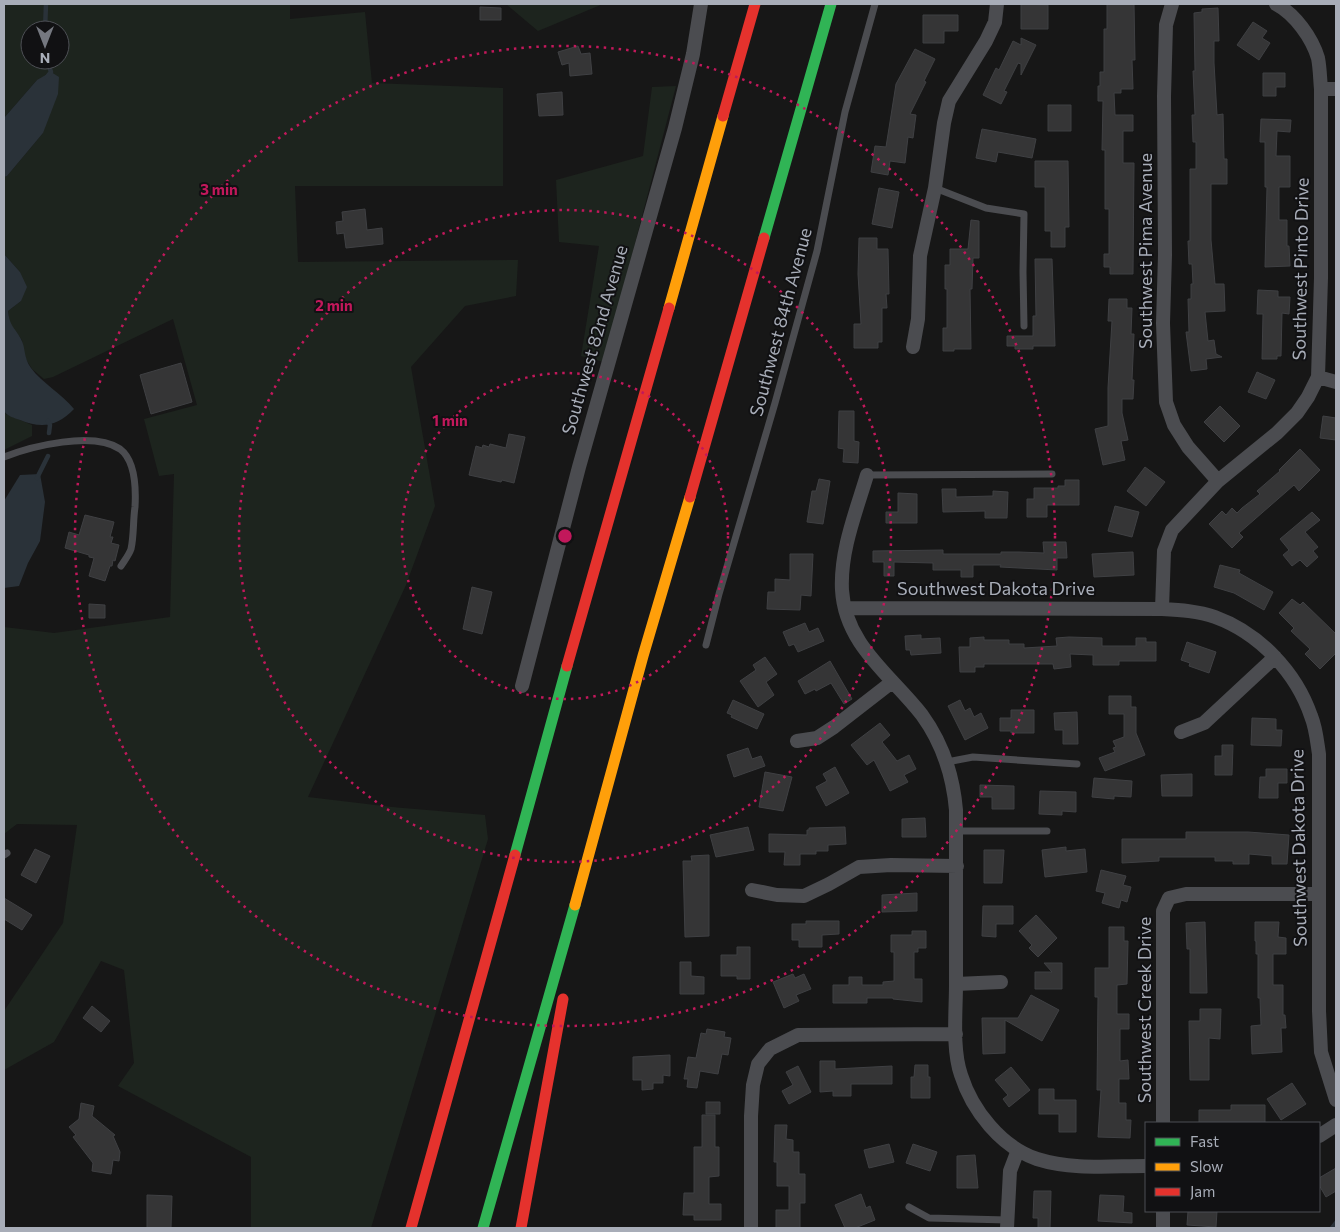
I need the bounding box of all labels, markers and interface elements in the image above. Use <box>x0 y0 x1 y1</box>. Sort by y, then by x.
north arrow <box>20 20 70 70</box>
text: N <box>40 50 50 67</box>
street label: Southwest Pima Avenue <box>1134 153 1156 349</box>
street label: Southwest Pinto Drive <box>1287 178 1313 360</box>
text: 3 min <box>200 180 238 198</box>
street label: Southwest 84th Avenue <box>744 225 816 418</box>
street label: Southwest 82nd Avenue <box>556 242 632 437</box>
text: 2 min <box>315 296 353 314</box>
text: 1 min <box>432 411 468 429</box>
centre of rings <box>556 527 574 545</box>
street label: Southwest Dakota Drive <box>897 577 1095 599</box>
street label: Southwest Dakota Drive <box>1285 749 1311 947</box>
street label: Southwest Creek Drive <box>1133 917 1155 1103</box>
legend <box>1145 1122 1320 1212</box>
text: Fast <box>1190 1132 1219 1150</box>
text: Slow <box>1190 1157 1223 1175</box>
text: Jam <box>1190 1182 1215 1200</box>

